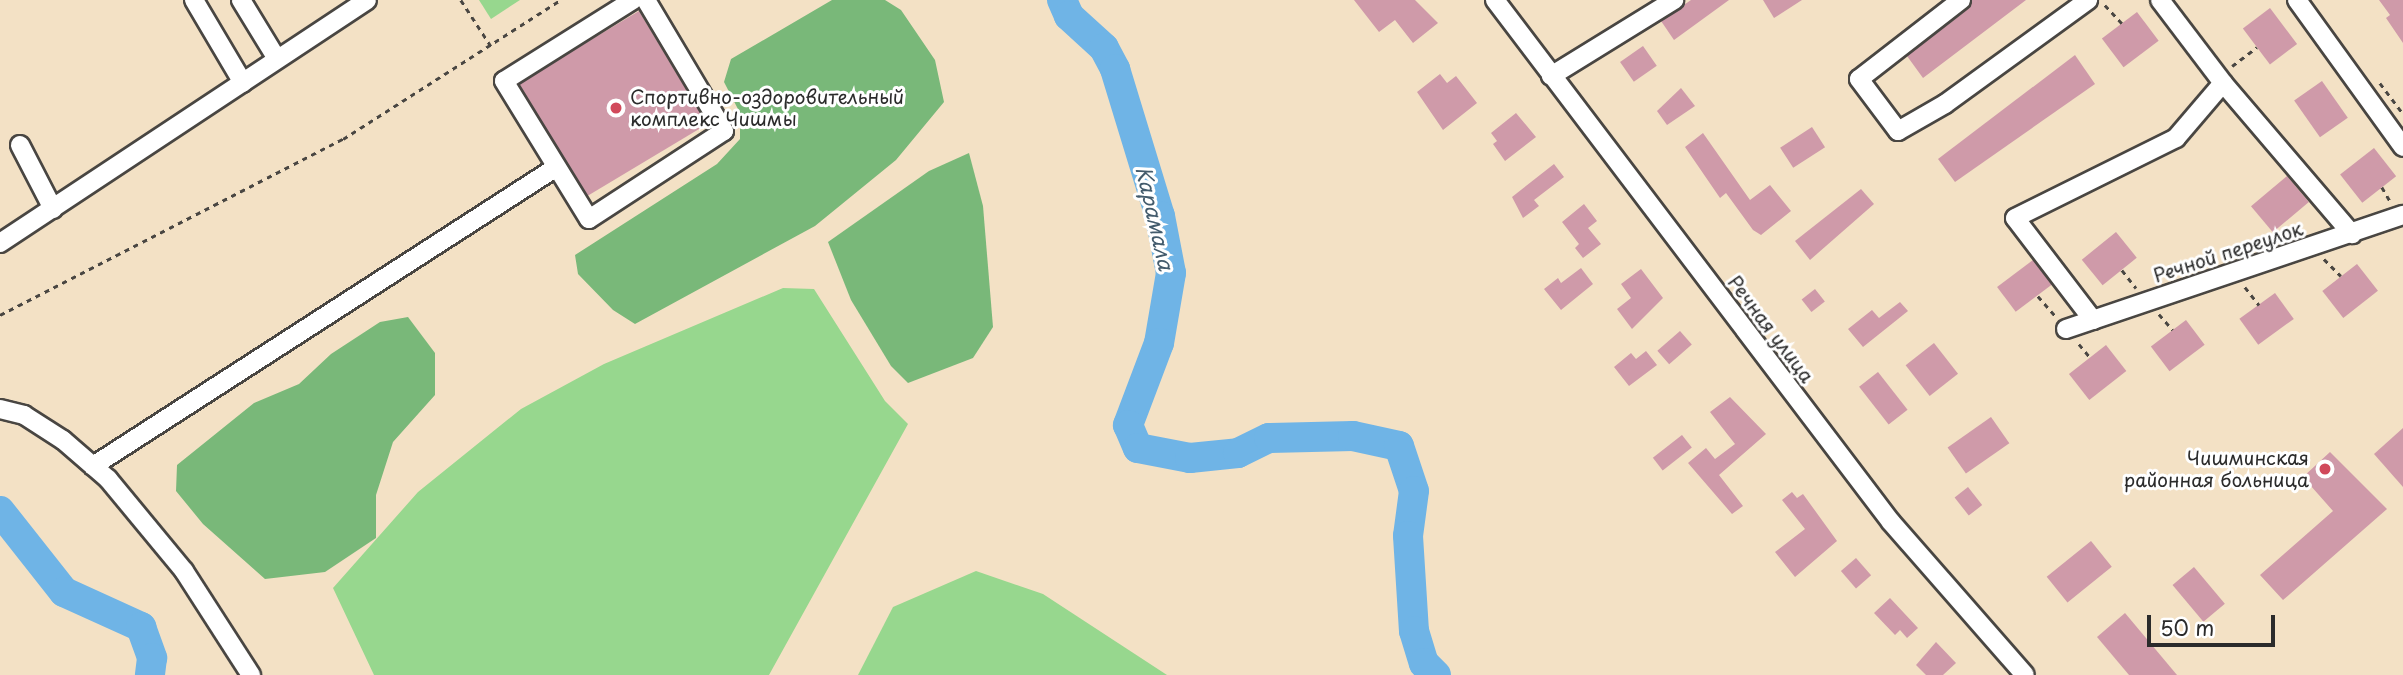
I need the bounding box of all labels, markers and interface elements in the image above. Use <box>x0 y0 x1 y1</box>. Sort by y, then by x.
place label: Спортивно-оздоровительный комплекс Чишмы <box>630 86 904 130</box>
marker: Спортивно-оздоровительный комплекс Чишмы <box>608 100 624 116</box>
water label: Карамала <box>1132 164 1180 272</box>
street label: Речной переулок <box>2150 217 2306 287</box>
street label: Речная улица <box>1723 271 1819 387</box>
place label: Чишминская районная больница <box>2124 447 2309 491</box>
marker: Чишминская районная больница <box>2315 459 2335 479</box>
scale bar <box>2151 602 2279 646</box>
text: 50 m <box>2160 611 2214 643</box>

